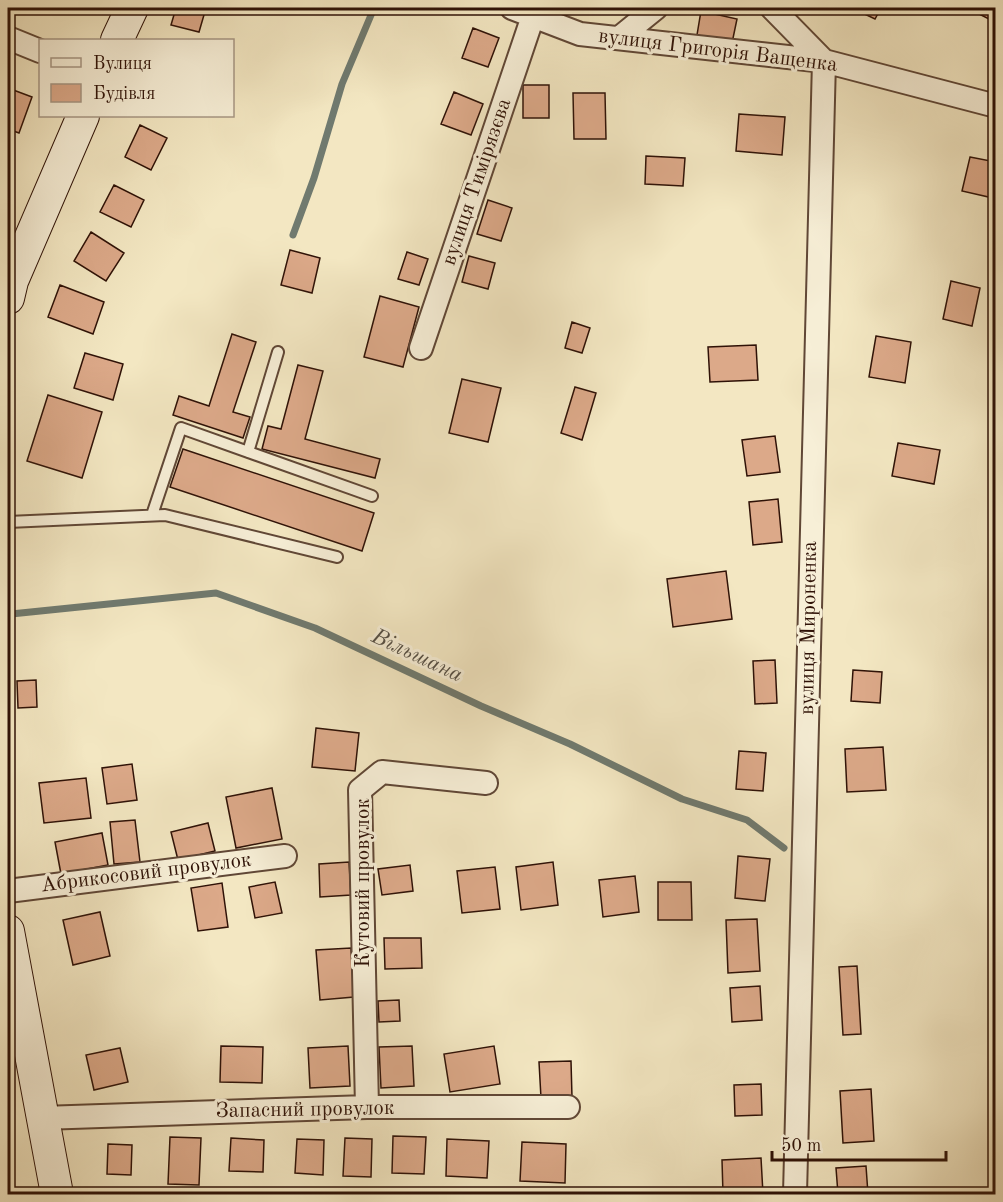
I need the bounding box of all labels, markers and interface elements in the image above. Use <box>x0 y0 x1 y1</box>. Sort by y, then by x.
street label: вулиця Григорія Ващенка <box>597 26 839 76</box>
legend <box>39 39 234 117</box>
text: Вулиця <box>93 55 152 73</box>
text: Будівля <box>93 85 155 103</box>
street label: вулиця Тимірязєва <box>439 96 515 268</box>
street label: вулиця Мироненка <box>797 541 821 715</box>
water label: Вільшана <box>367 625 466 687</box>
street label: Кутовий провулок <box>353 798 374 968</box>
street label: Абрикосовий провулок <box>39 850 253 896</box>
street label: Запасний провулок <box>215 1098 395 1122</box>
scale bar <box>772 1124 946 1162</box>
text: 50 m <box>781 1137 821 1155</box>

